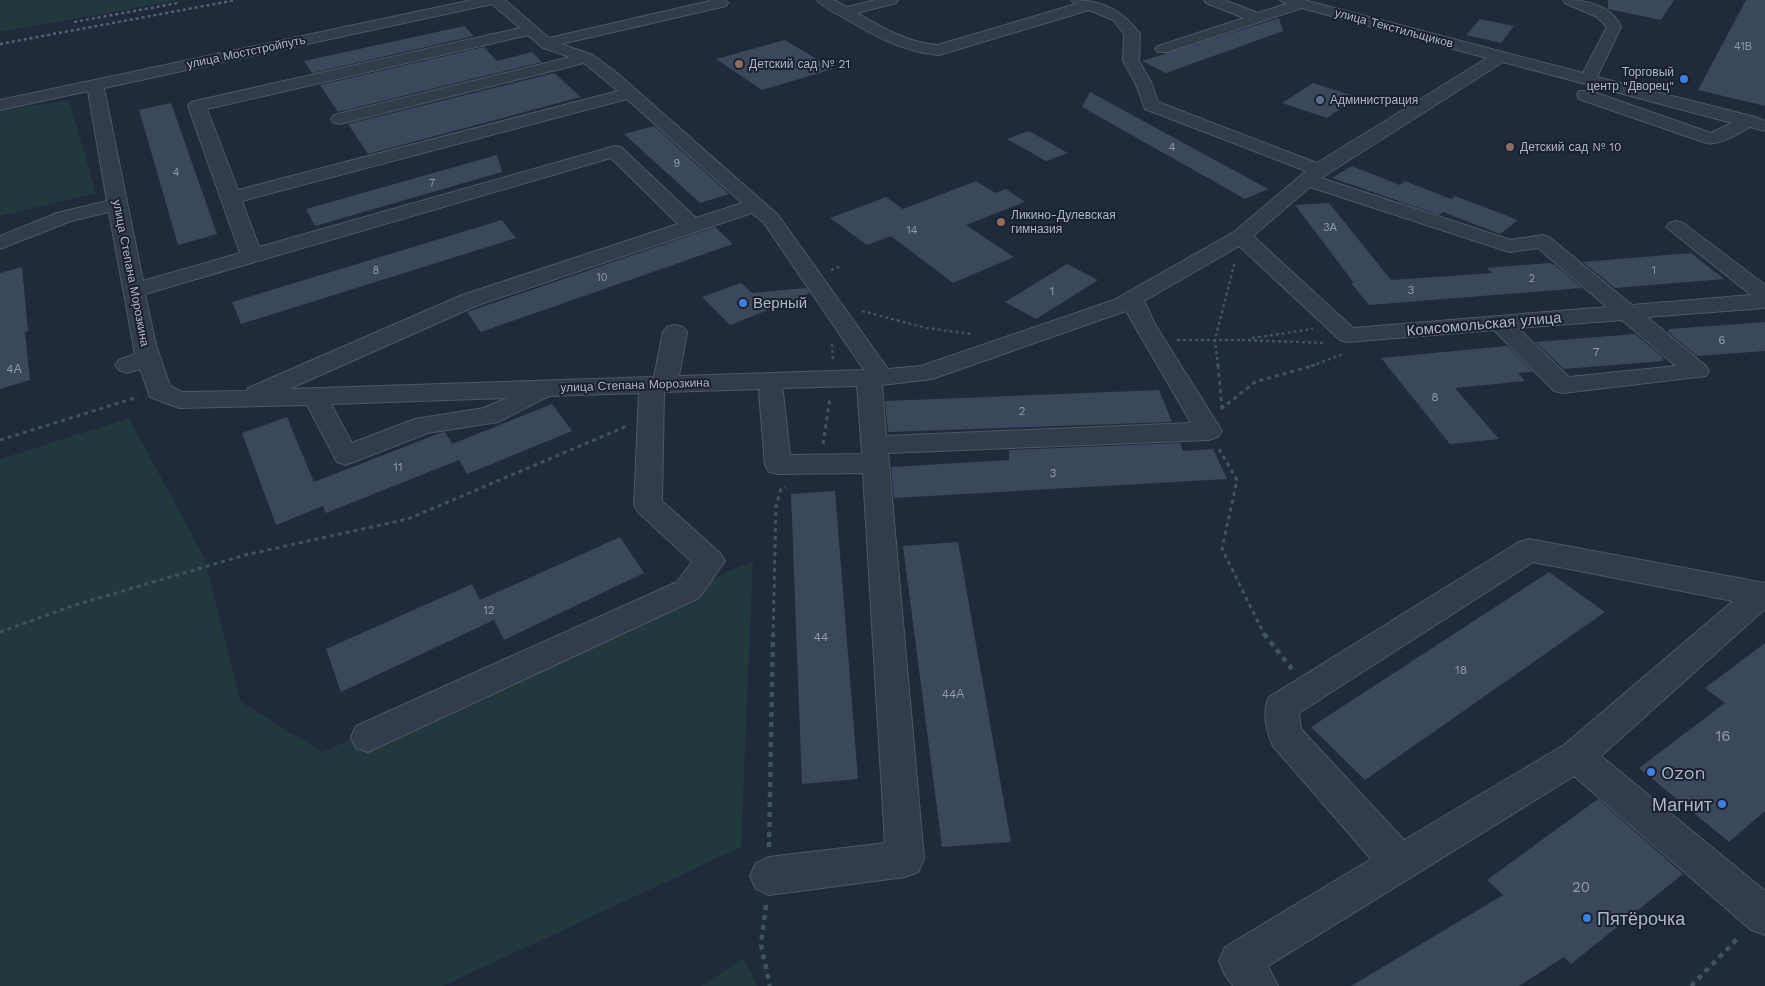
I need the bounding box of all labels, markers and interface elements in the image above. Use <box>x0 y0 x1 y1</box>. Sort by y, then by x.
street label: улица Текстильщиков <box>1333 5 1455 51</box>
street label: улица Мостстройпуть <box>185 33 307 71</box>
house number: 41В <box>1734 40 1752 53</box>
place label: Детский сад № 21 <box>749 57 850 71</box>
marker: Детский сад № 21 <box>733 58 745 70</box>
place label: Торговый центр "Дворец" <box>1587 65 1674 93</box>
marker: Торговый центр "Дворец" <box>1678 73 1690 85</box>
place label: Администрация <box>1330 93 1418 107</box>
marker: Администрация <box>1314 94 1326 106</box>
place label: Детский сад № 10 <box>1520 140 1621 154</box>
house number: 4 <box>1169 141 1176 154</box>
marker: Детский сад № 10 <box>1504 141 1516 153</box>
house number: 9 <box>674 157 681 170</box>
house number: 4 <box>173 166 180 179</box>
house number: 7 <box>429 177 435 190</box>
street label: улица Степана Морозкина <box>110 198 152 348</box>
place label: Ликино-Дулевская гимназия <box>1011 208 1116 236</box>
marker: Ликино-Дулевская гимназия <box>995 216 1007 228</box>
house number: 3А <box>1323 221 1338 234</box>
house number: 14 <box>906 224 918 237</box>
house number: 8 <box>373 264 380 277</box>
house number: 1 <box>1652 264 1656 277</box>
house number: 10 <box>596 271 608 284</box>
house number: 2 <box>1529 272 1535 285</box>
house number: 3 <box>1408 283 1415 297</box>
house number: 1 <box>1050 284 1054 298</box>
place label: Верный <box>753 294 807 312</box>
marker: Верный <box>737 297 749 309</box>
street label: Комсомольская улица <box>1406 308 1563 340</box>
house number: 6 <box>1718 333 1726 347</box>
house number: 7 <box>1593 345 1600 359</box>
house number: 4А <box>6 362 22 376</box>
street label: улица Степана Морозкина <box>560 375 710 395</box>
house number: 8 <box>1431 390 1439 404</box>
house number: 2 <box>1019 404 1026 418</box>
house number: 11 <box>393 460 403 474</box>
house number: 3 <box>1050 466 1057 480</box>
house number: 12 <box>483 603 495 617</box>
house number: 44 <box>814 630 828 644</box>
house number: 18 <box>1455 663 1467 677</box>
house number: 44А <box>942 687 964 701</box>
house number: 16 <box>1716 727 1730 745</box>
place label: Ozon <box>1661 762 1706 783</box>
marker: Ozon <box>1645 766 1657 778</box>
place label: Магнит <box>1652 794 1712 815</box>
marker: Магнит <box>1716 798 1728 810</box>
house number: 20 <box>1572 878 1590 896</box>
place label: Пятёрочка <box>1597 908 1686 929</box>
marker: Пятёрочка <box>1581 912 1593 924</box>

